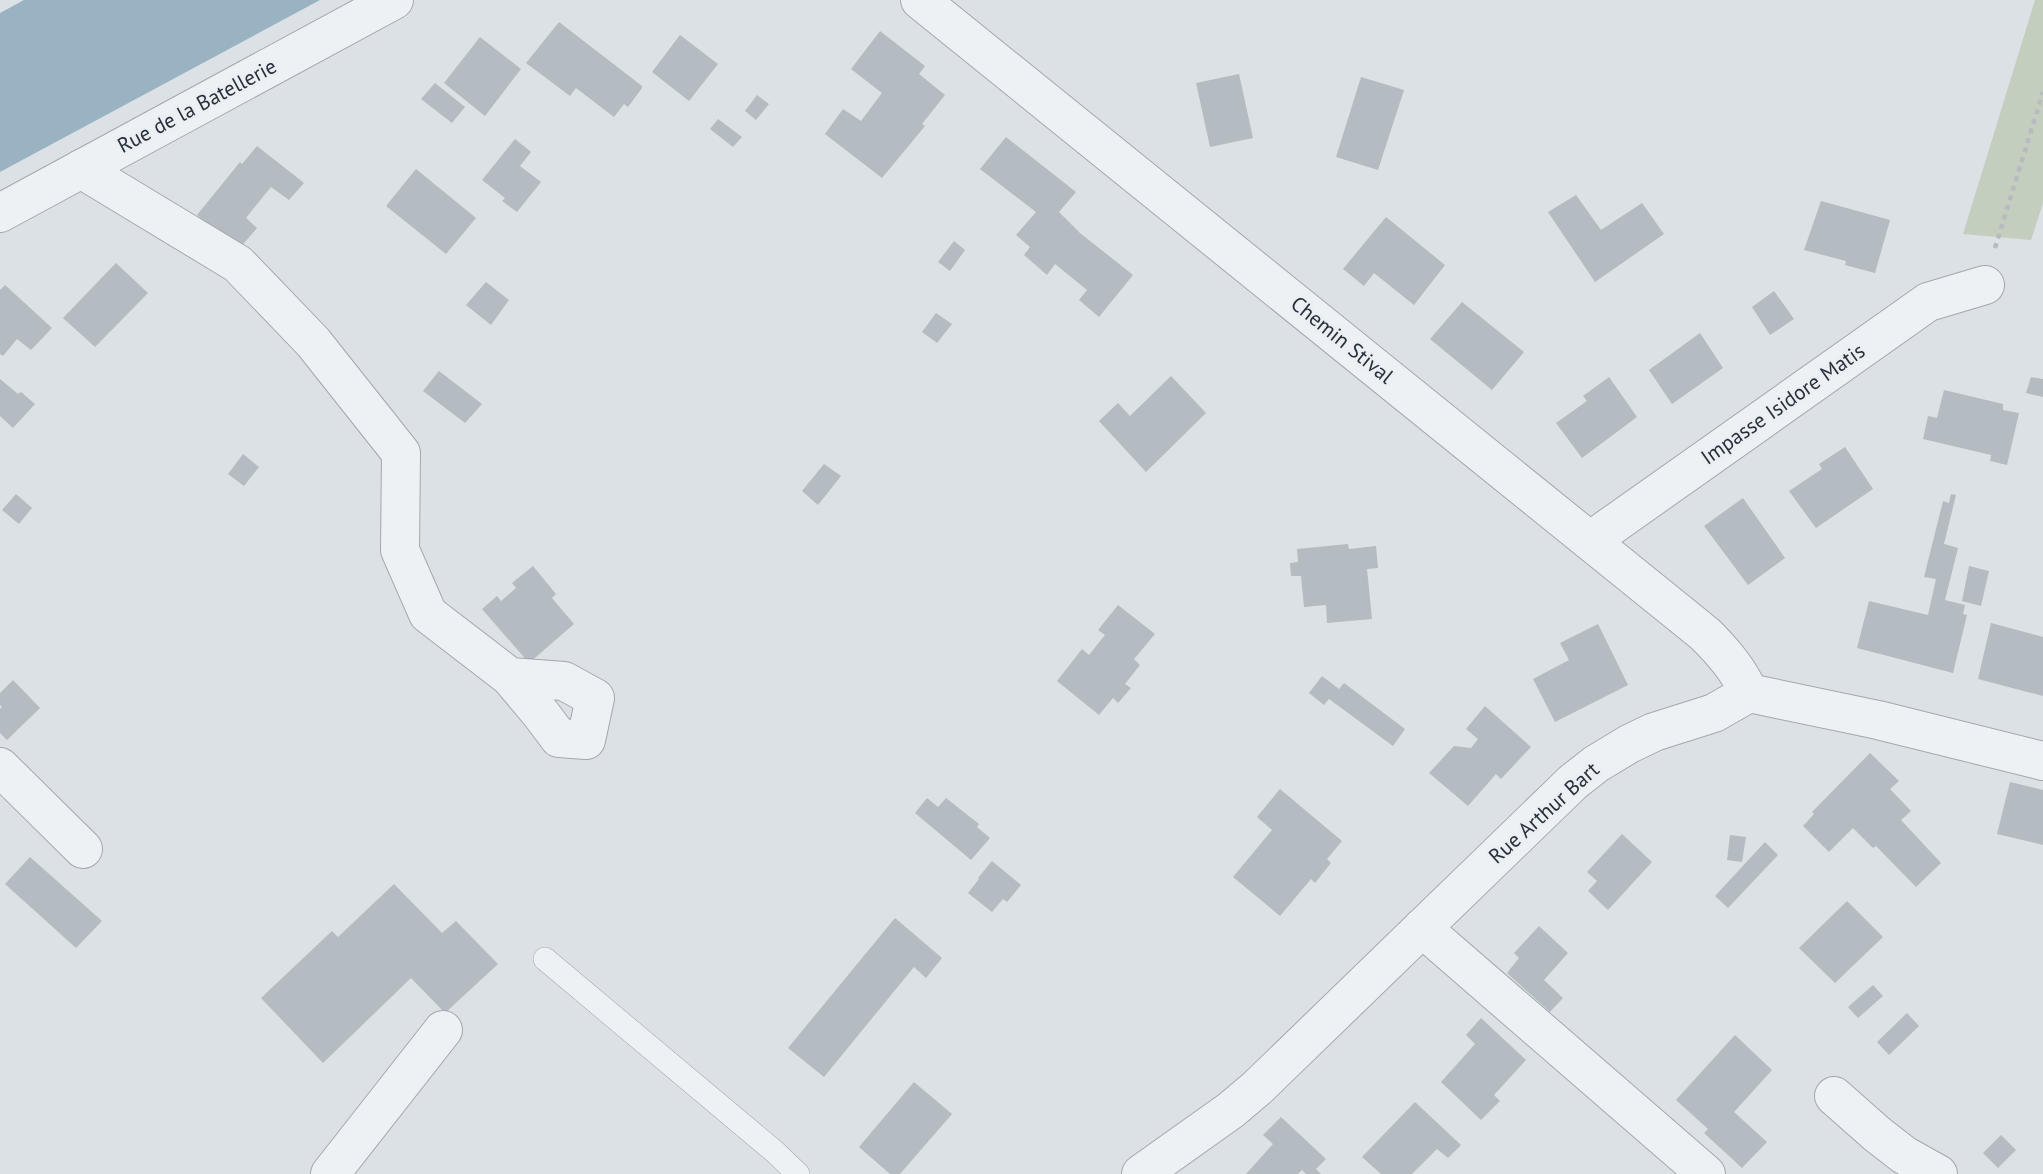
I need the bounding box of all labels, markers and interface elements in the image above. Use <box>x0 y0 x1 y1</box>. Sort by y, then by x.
street label: Rue de la Batellerie <box>113 52 281 159</box>
street label: Chemin Stival <box>1285 290 1399 389</box>
street label: Impasse Isidore Matis <box>1695 337 1870 470</box>
street label: Rue Arthur Bart <box>1483 756 1605 869</box>

